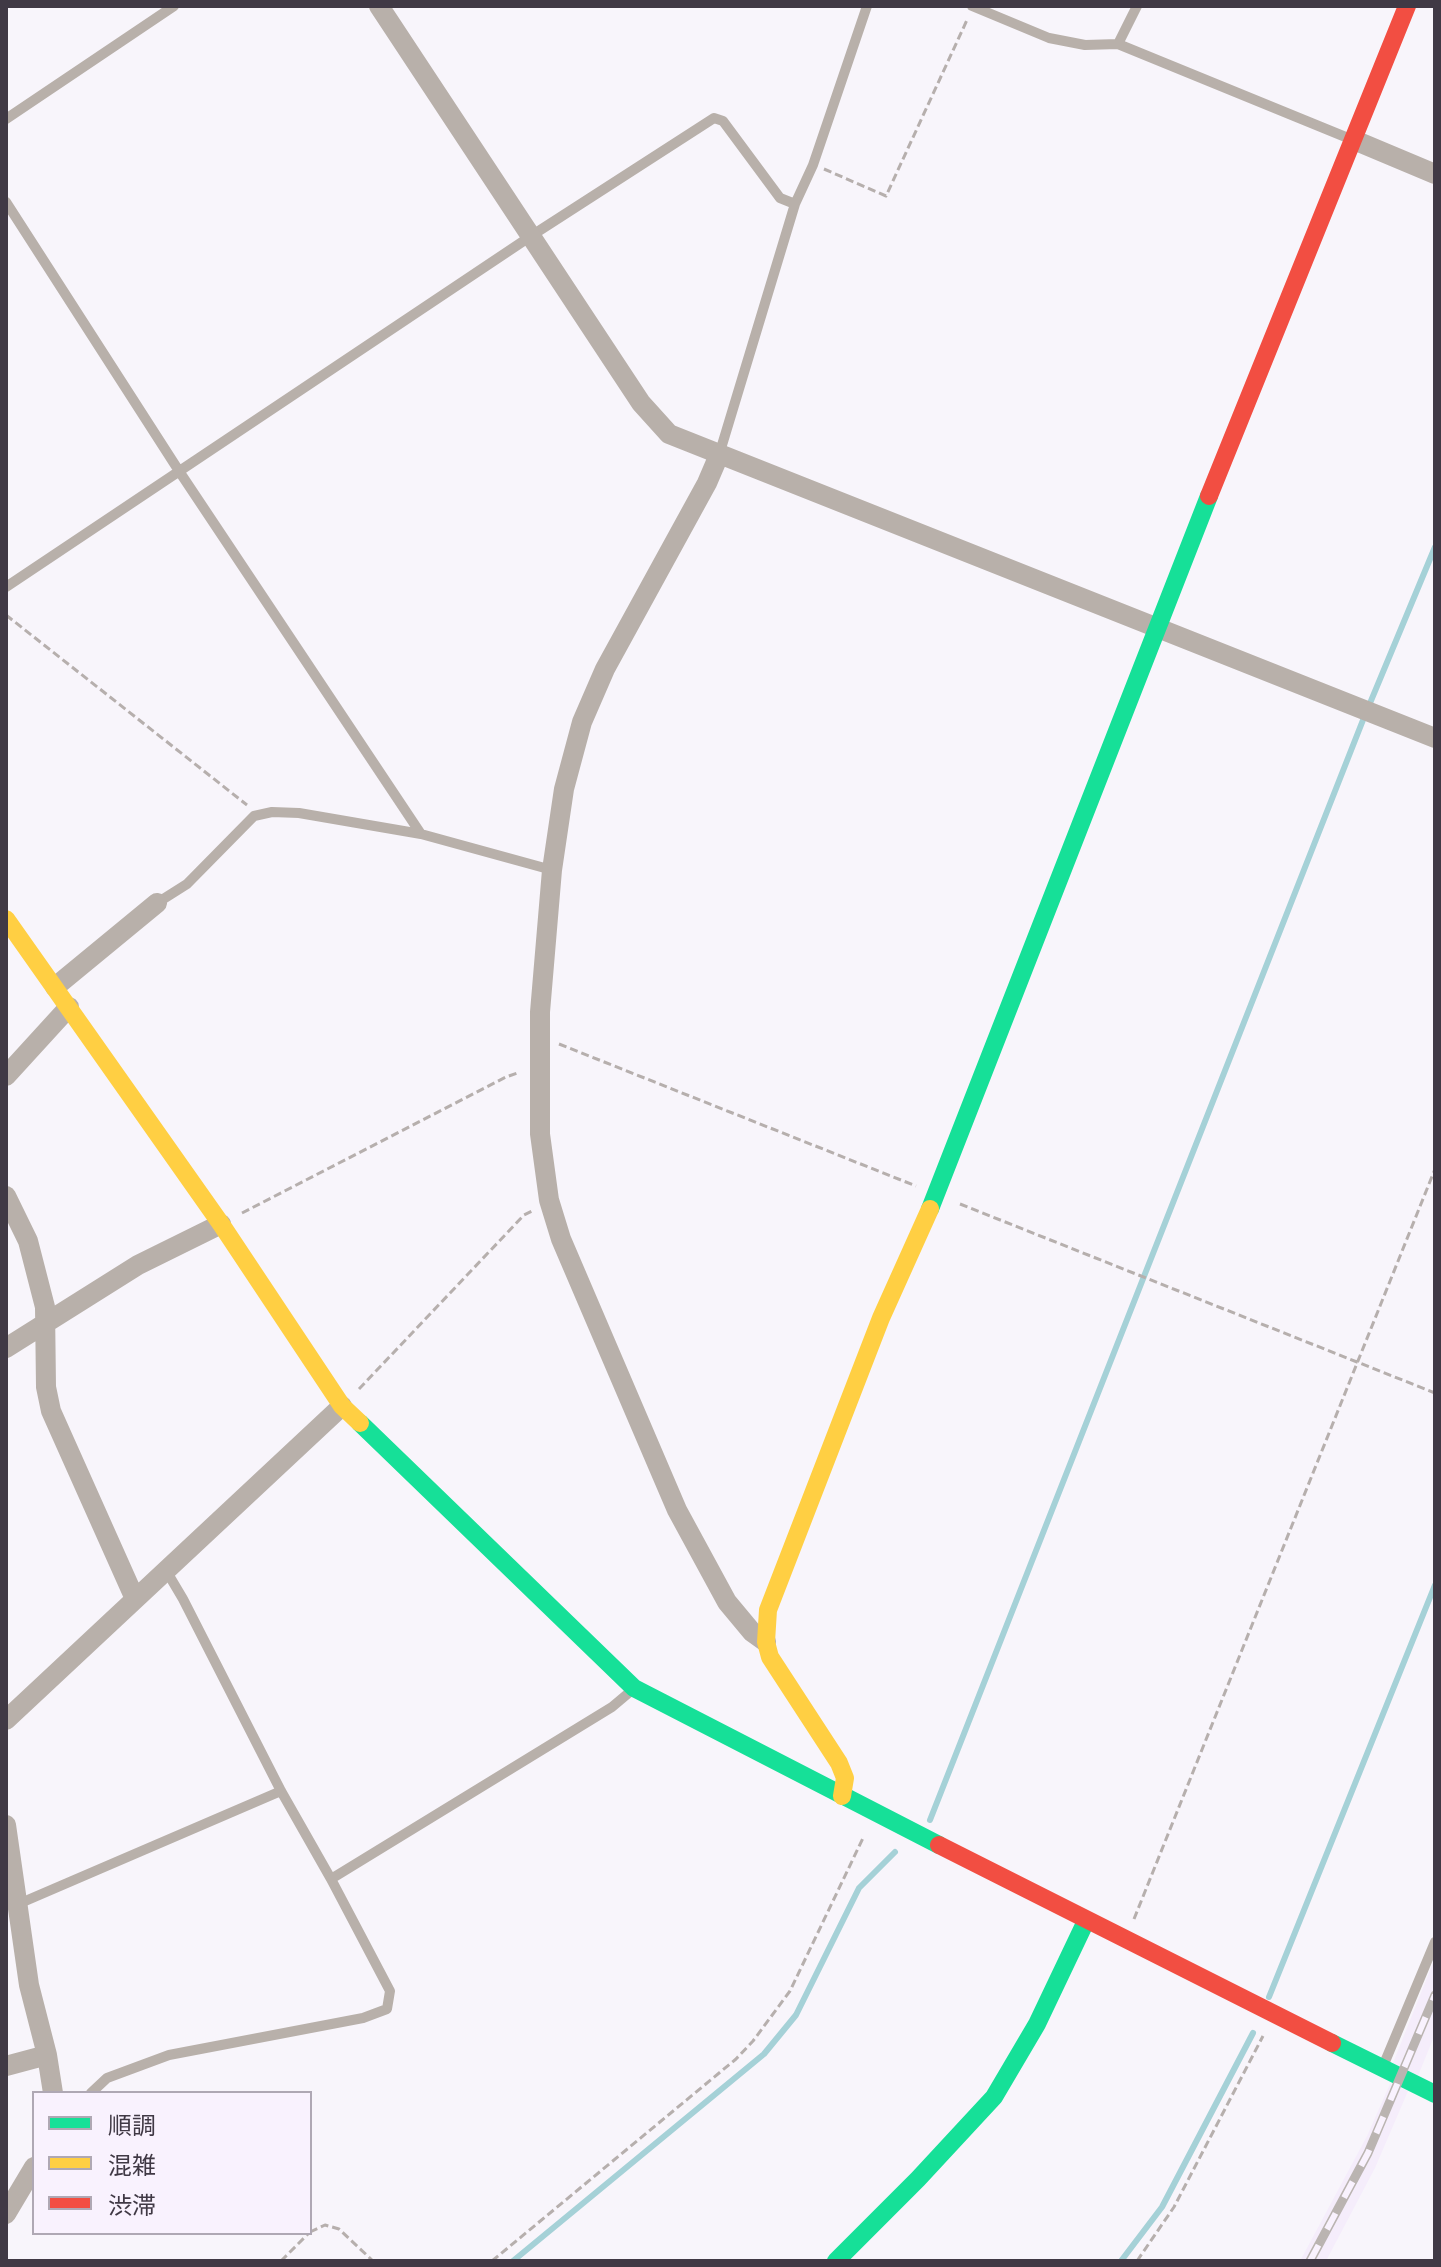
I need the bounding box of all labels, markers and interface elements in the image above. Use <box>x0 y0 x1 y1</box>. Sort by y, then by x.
legend <box>32 2091 312 2235</box>
text: 順調 <box>108 2113 156 2139</box>
text: 混雑 <box>108 2153 156 2179</box>
text: 渋滞 <box>108 2193 156 2219</box>

